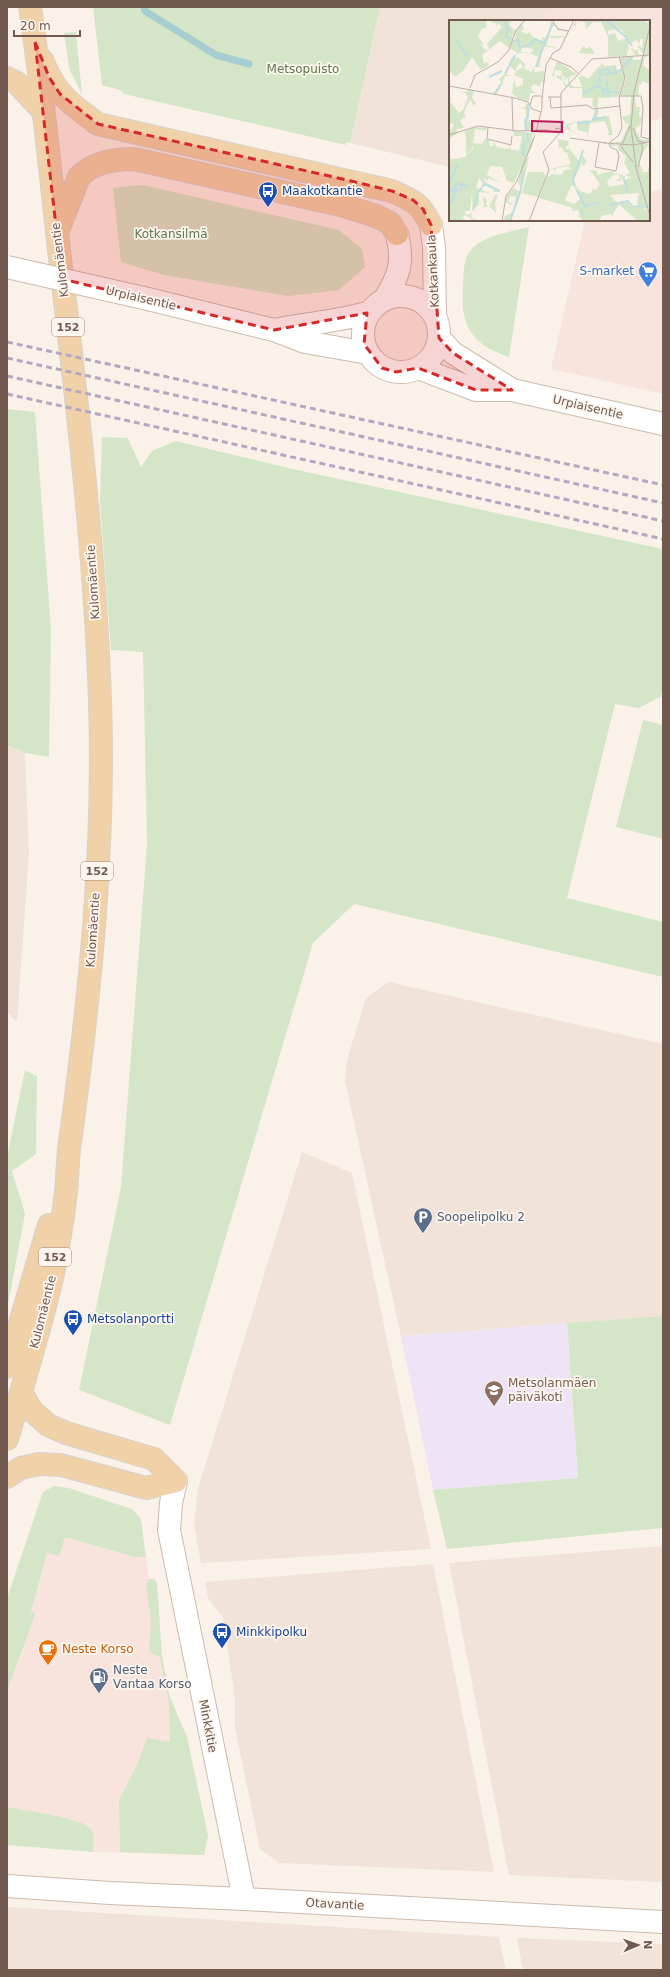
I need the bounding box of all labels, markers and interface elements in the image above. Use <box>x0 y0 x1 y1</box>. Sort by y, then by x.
scale bar <box>14 12 80 38</box>
text: 20 m <box>20 19 51 33</box>
inset map <box>449 20 650 221</box>
park label: Metsopuisto <box>267 62 339 76</box>
bus stop icon: Maakotkantie <box>257 180 279 208</box>
place label: Maakotkantie <box>282 184 363 198</box>
street label: Kulomäentie <box>48 222 72 298</box>
park label: Kotkansilmä <box>135 227 207 241</box>
street label: Kotkankaula <box>424 234 442 308</box>
supermarket icon: S-market <box>637 260 659 288</box>
place label: S-market <box>579 264 634 278</box>
street label: Urpiaisentie <box>104 283 178 313</box>
road number: 152 <box>52 318 84 336</box>
street label: Urpiaisentie <box>551 392 625 422</box>
street label: Kulomäentie <box>83 544 103 620</box>
road number: 152 <box>81 862 113 880</box>
street label: Kulomäentie <box>83 892 103 968</box>
parking icon: Soopelipolku 2 <box>412 1206 434 1234</box>
place label: Soopelipolku 2 <box>437 1210 525 1224</box>
road number: 152 <box>39 1248 71 1266</box>
street label: Kulomäentie <box>27 1274 59 1350</box>
bus stop icon: Metsolanportti <box>62 1308 84 1336</box>
place label: Metsolanportti <box>87 1312 174 1326</box>
place label: Metsolanmäen päiväkoti <box>508 1376 596 1404</box>
school or university icon: Metsolanmäen päiväkoti <box>483 1379 505 1407</box>
bus stop icon: Minkkipolku <box>211 1621 233 1649</box>
place label: Minkkipolku <box>236 1625 307 1639</box>
cafe icon: Neste Korso <box>37 1638 59 1666</box>
place label: Neste Korso <box>62 1642 134 1656</box>
place label: Neste Vantaa Korso <box>113 1663 192 1691</box>
fuel station icon: Neste Vantaa Korso <box>88 1666 110 1694</box>
street label: Minkkitie <box>196 1698 220 1754</box>
street label: Otavantie <box>305 1895 365 1913</box>
north arrow <box>618 1925 658 1965</box>
text: N <box>641 1940 654 1950</box>

